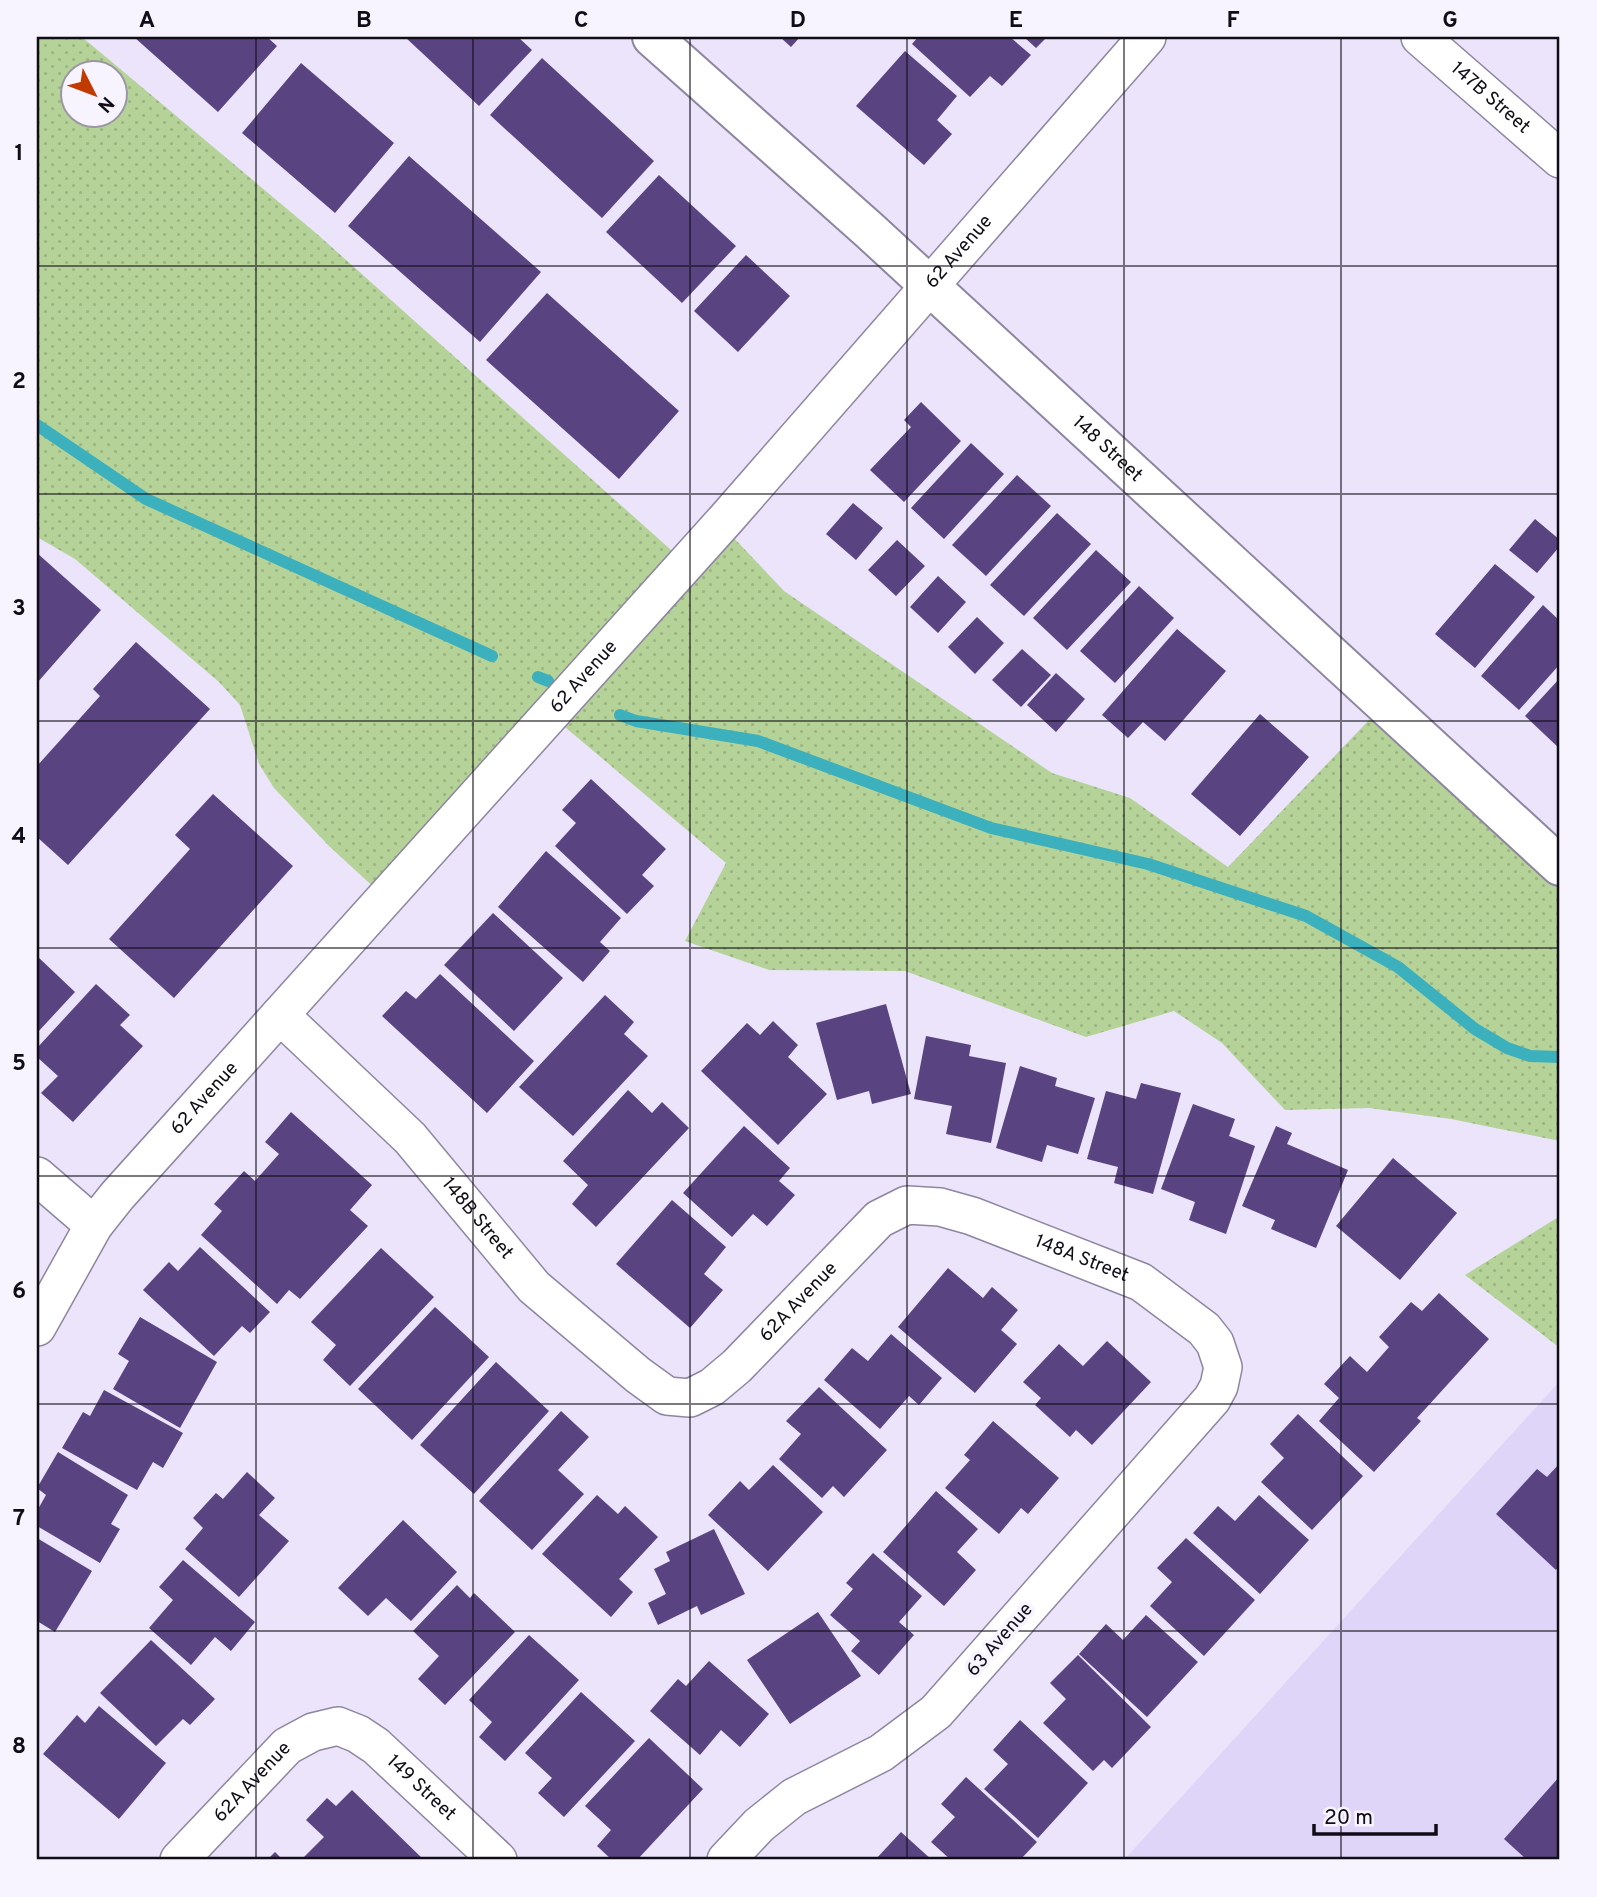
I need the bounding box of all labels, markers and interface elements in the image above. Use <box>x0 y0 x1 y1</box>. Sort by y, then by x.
text: A <box>139 7 155 36</box>
text: B <box>356 7 372 36</box>
text: C <box>574 7 588 36</box>
text: D <box>790 7 806 36</box>
text: E <box>1009 7 1023 36</box>
text: F <box>1226 7 1240 36</box>
text: G <box>1442 7 1458 36</box>
street label: 147B Street <box>1445 57 1535 139</box>
north arrow <box>60 60 130 130</box>
text: N <box>92 91 119 117</box>
text: 1 <box>14 140 24 169</box>
street label: 62 Avenue <box>921 210 998 294</box>
text: 2 <box>12 368 26 397</box>
street label: 148 Street <box>1067 411 1147 487</box>
text: 3 <box>12 595 26 624</box>
street label: 62 Avenue <box>545 635 623 719</box>
text: 4 <box>12 823 26 852</box>
text: 5 <box>12 1050 26 1079</box>
street label: 62 Avenue <box>166 1057 244 1140</box>
street label: 148B Street <box>436 1173 518 1265</box>
street label: 148A Street <box>1031 1230 1132 1288</box>
street label: 62A Avenue <box>754 1257 843 1347</box>
text: 6 <box>12 1278 26 1307</box>
text: 7 <box>13 1505 25 1534</box>
street label: 63 Avenue <box>961 1598 1039 1682</box>
text: 8 <box>12 1733 26 1762</box>
street label: 62A Avenue <box>209 1737 297 1828</box>
street label: 149 Street <box>381 1750 461 1826</box>
scale bar <box>1314 1792 1436 1836</box>
text: 20 m <box>1324 1805 1373 1832</box>

